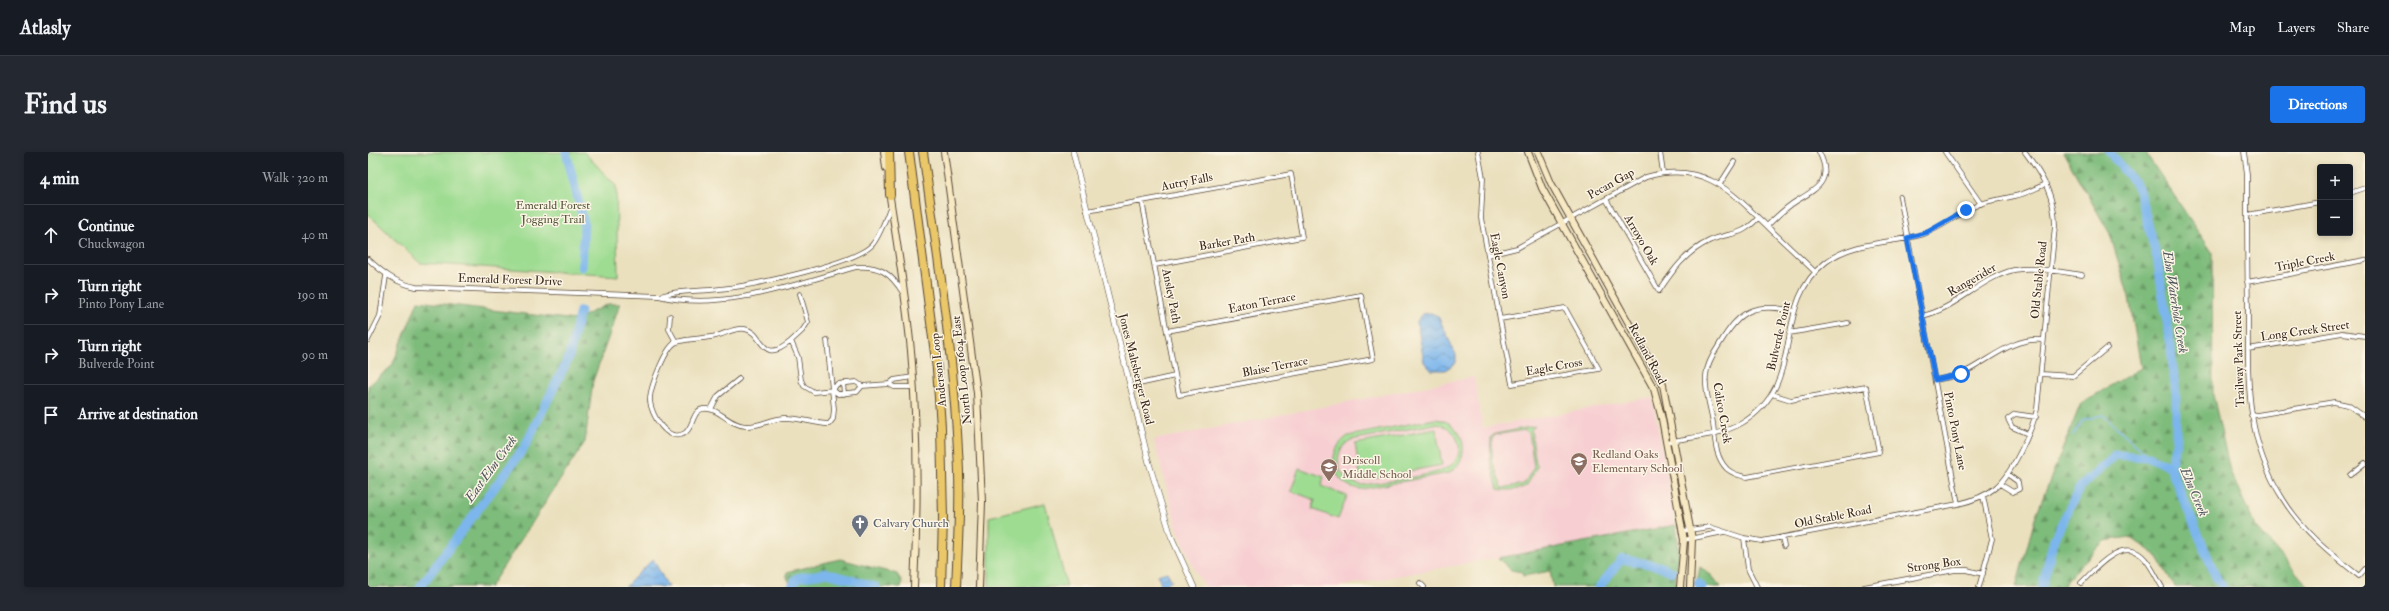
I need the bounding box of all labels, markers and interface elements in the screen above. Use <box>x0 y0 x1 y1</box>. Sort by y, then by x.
text: Atlasly <box>20 16 71 40</box>
text: Map <box>2229 19 2255 36</box>
text: Layers <box>2277 19 2315 36</box>
text: Share <box>2337 19 2369 36</box>
button: Directions <box>2270 86 2365 123</box>
text: Find us <box>24 87 107 122</box>
map controls <box>2317 164 2353 236</box>
button: + <box>2317 164 2353 200</box>
street label: Pecan Gap <box>1585 165 1637 203</box>
text: 4 min <box>40 168 79 189</box>
text: Walk · 320 m <box>262 170 328 186</box>
street label: Autry Falls <box>1159 170 1214 195</box>
park label: Emerald Forest Jogging Trail <box>516 198 590 227</box>
button: − <box>2317 200 2353 236</box>
route end <box>1957 201 1975 219</box>
street label: Arroyo Oak <box>1620 211 1662 268</box>
text: Continue <box>78 217 134 236</box>
icon: ahead <box>40 224 62 246</box>
text: 40 m <box>302 227 328 243</box>
street label: Barker Path <box>1198 230 1257 254</box>
street label: Eagle Canyon <box>1486 232 1514 300</box>
text: Chuckwagon <box>78 236 145 252</box>
street label: Old Stable Road <box>2027 240 2051 320</box>
water label: Elm Waterhole Creek <box>2159 249 2191 354</box>
street label: Triple Creek <box>2274 249 2336 275</box>
street label: Rangerider <box>1945 260 1999 300</box>
street label: Ansley Path <box>1158 266 1184 325</box>
street label: Emerald Forest Drive <box>458 271 562 289</box>
text: Turn right <box>78 277 141 296</box>
icon: right <box>40 284 62 306</box>
text: 190 m <box>297 287 328 303</box>
street label: Eaton Terrace <box>1227 289 1297 317</box>
text: Pinto Pony Lane <box>78 296 164 312</box>
street label: Bulverde Point <box>1764 300 1794 372</box>
street label: Trailway Park Street <box>2230 310 2248 407</box>
street label: Jones Maltsberger Road <box>1115 311 1157 426</box>
street label: North Loop 1604 East <box>949 315 975 425</box>
street label: Long Creek Street <box>2260 317 2350 345</box>
street label: Redland Road <box>1625 321 1669 387</box>
street label: Anderson Loop <box>928 332 950 409</box>
text: Turn right <box>78 337 141 356</box>
icon: right <box>40 344 62 366</box>
text: 90 m <box>302 347 328 363</box>
street label: Blaise Terrace <box>1241 353 1309 381</box>
street label: Eagle Cross <box>1525 355 1583 379</box>
text: Bulverde Point <box>78 356 155 372</box>
route start <box>1952 365 1970 383</box>
street label: Calico Creek <box>1709 381 1735 445</box>
street label: Pinto Pony Lane <box>1940 391 1970 471</box>
icon: arrive <box>40 404 62 426</box>
text: Arrive at destination <box>78 405 198 424</box>
water label: East Elm Creek <box>461 433 520 506</box>
place label: Redland Oaks Elementary School <box>1592 447 1683 476</box>
school or university icon: Redland Oaks Elementary School <box>1569 451 1589 476</box>
place label: Driscoll Middle School <box>1342 453 1412 482</box>
school or university icon: Driscoll Middle School <box>1319 457 1339 482</box>
water label: Elm Creek <box>2176 464 2212 519</box>
street label: Old Stable Road <box>1793 502 1873 532</box>
church icon: Calvary Church <box>850 513 870 538</box>
place label: Calvary Church <box>873 516 949 531</box>
street label: Strong Box <box>1906 554 1963 576</box>

